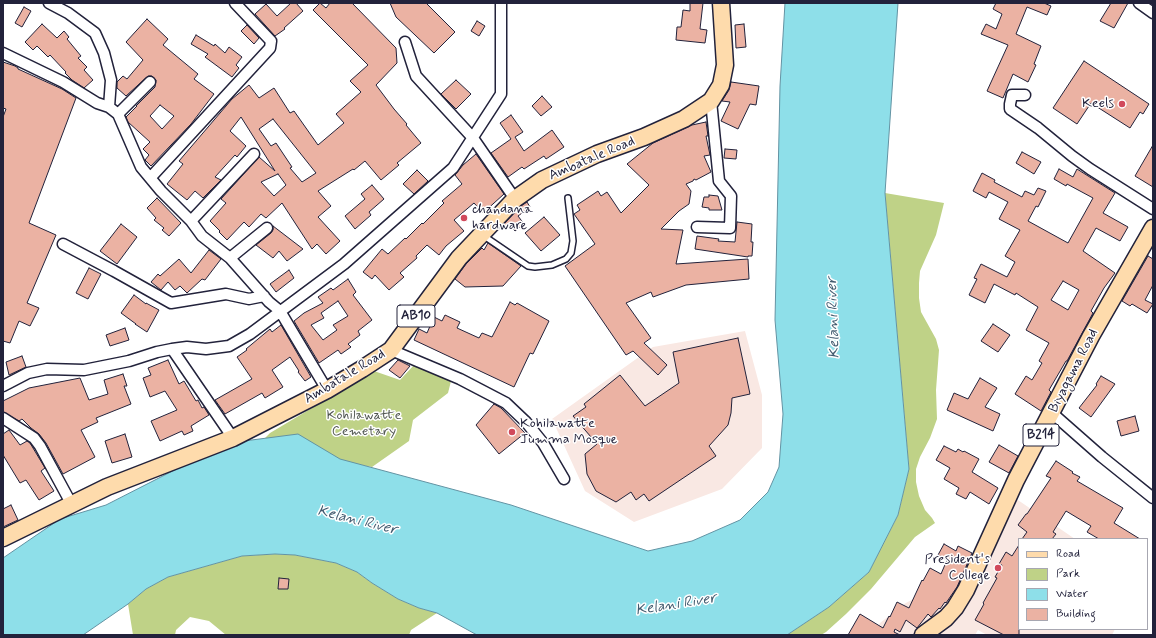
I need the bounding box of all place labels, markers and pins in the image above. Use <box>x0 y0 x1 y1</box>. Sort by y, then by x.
place label: Keels <box>1082 96 1114 112</box>
marker: Keels <box>1117 99 1127 109</box>
place label: chandana hardware <box>472 202 533 234</box>
marker: chandana hardware <box>459 213 469 223</box>
place label: Kohilawatte Jumma Mosque <box>520 416 617 448</box>
marker: Kohilawatte Jumma Mosque <box>507 427 517 437</box>
place label: President's College <box>924 552 990 584</box>
marker: President's College <box>993 563 1003 573</box>

